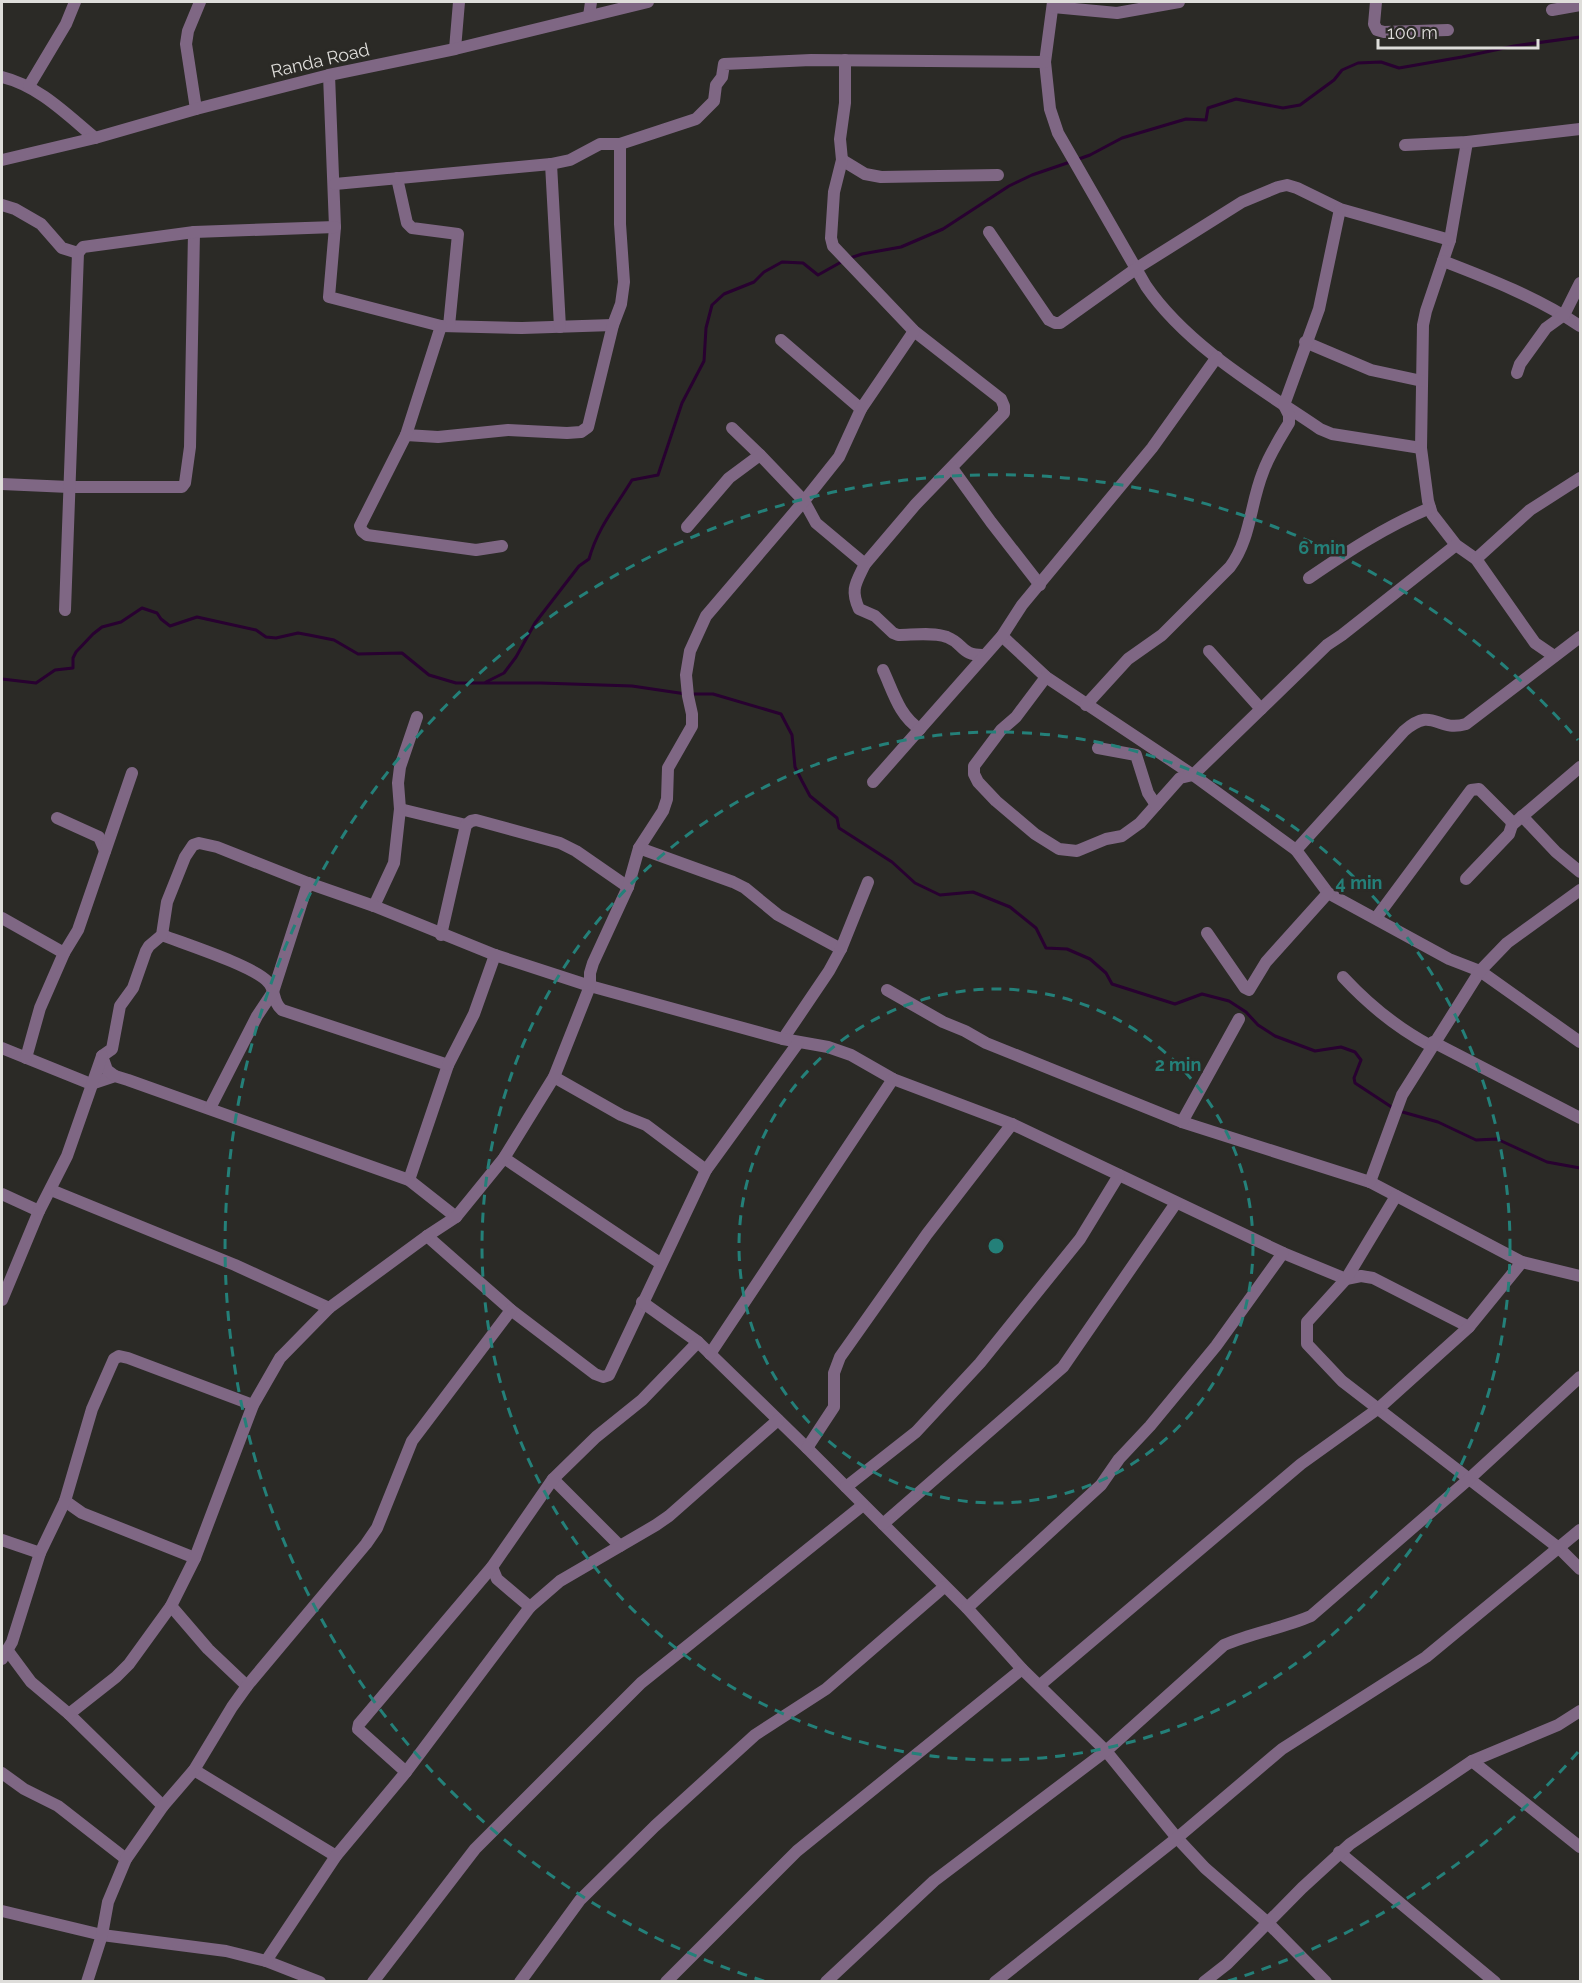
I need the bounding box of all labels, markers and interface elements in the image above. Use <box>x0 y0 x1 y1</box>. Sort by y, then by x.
scale bar <box>1378 12 1538 50</box>
text: 100 m <box>1387 22 1438 43</box>
street label: Randa Road <box>269 38 371 82</box>
text: 6 min <box>1298 537 1346 558</box>
text: 4 min <box>1336 872 1382 893</box>
text: 2 min <box>1155 1054 1201 1075</box>
centre of rings <box>986 1236 1006 1256</box>

